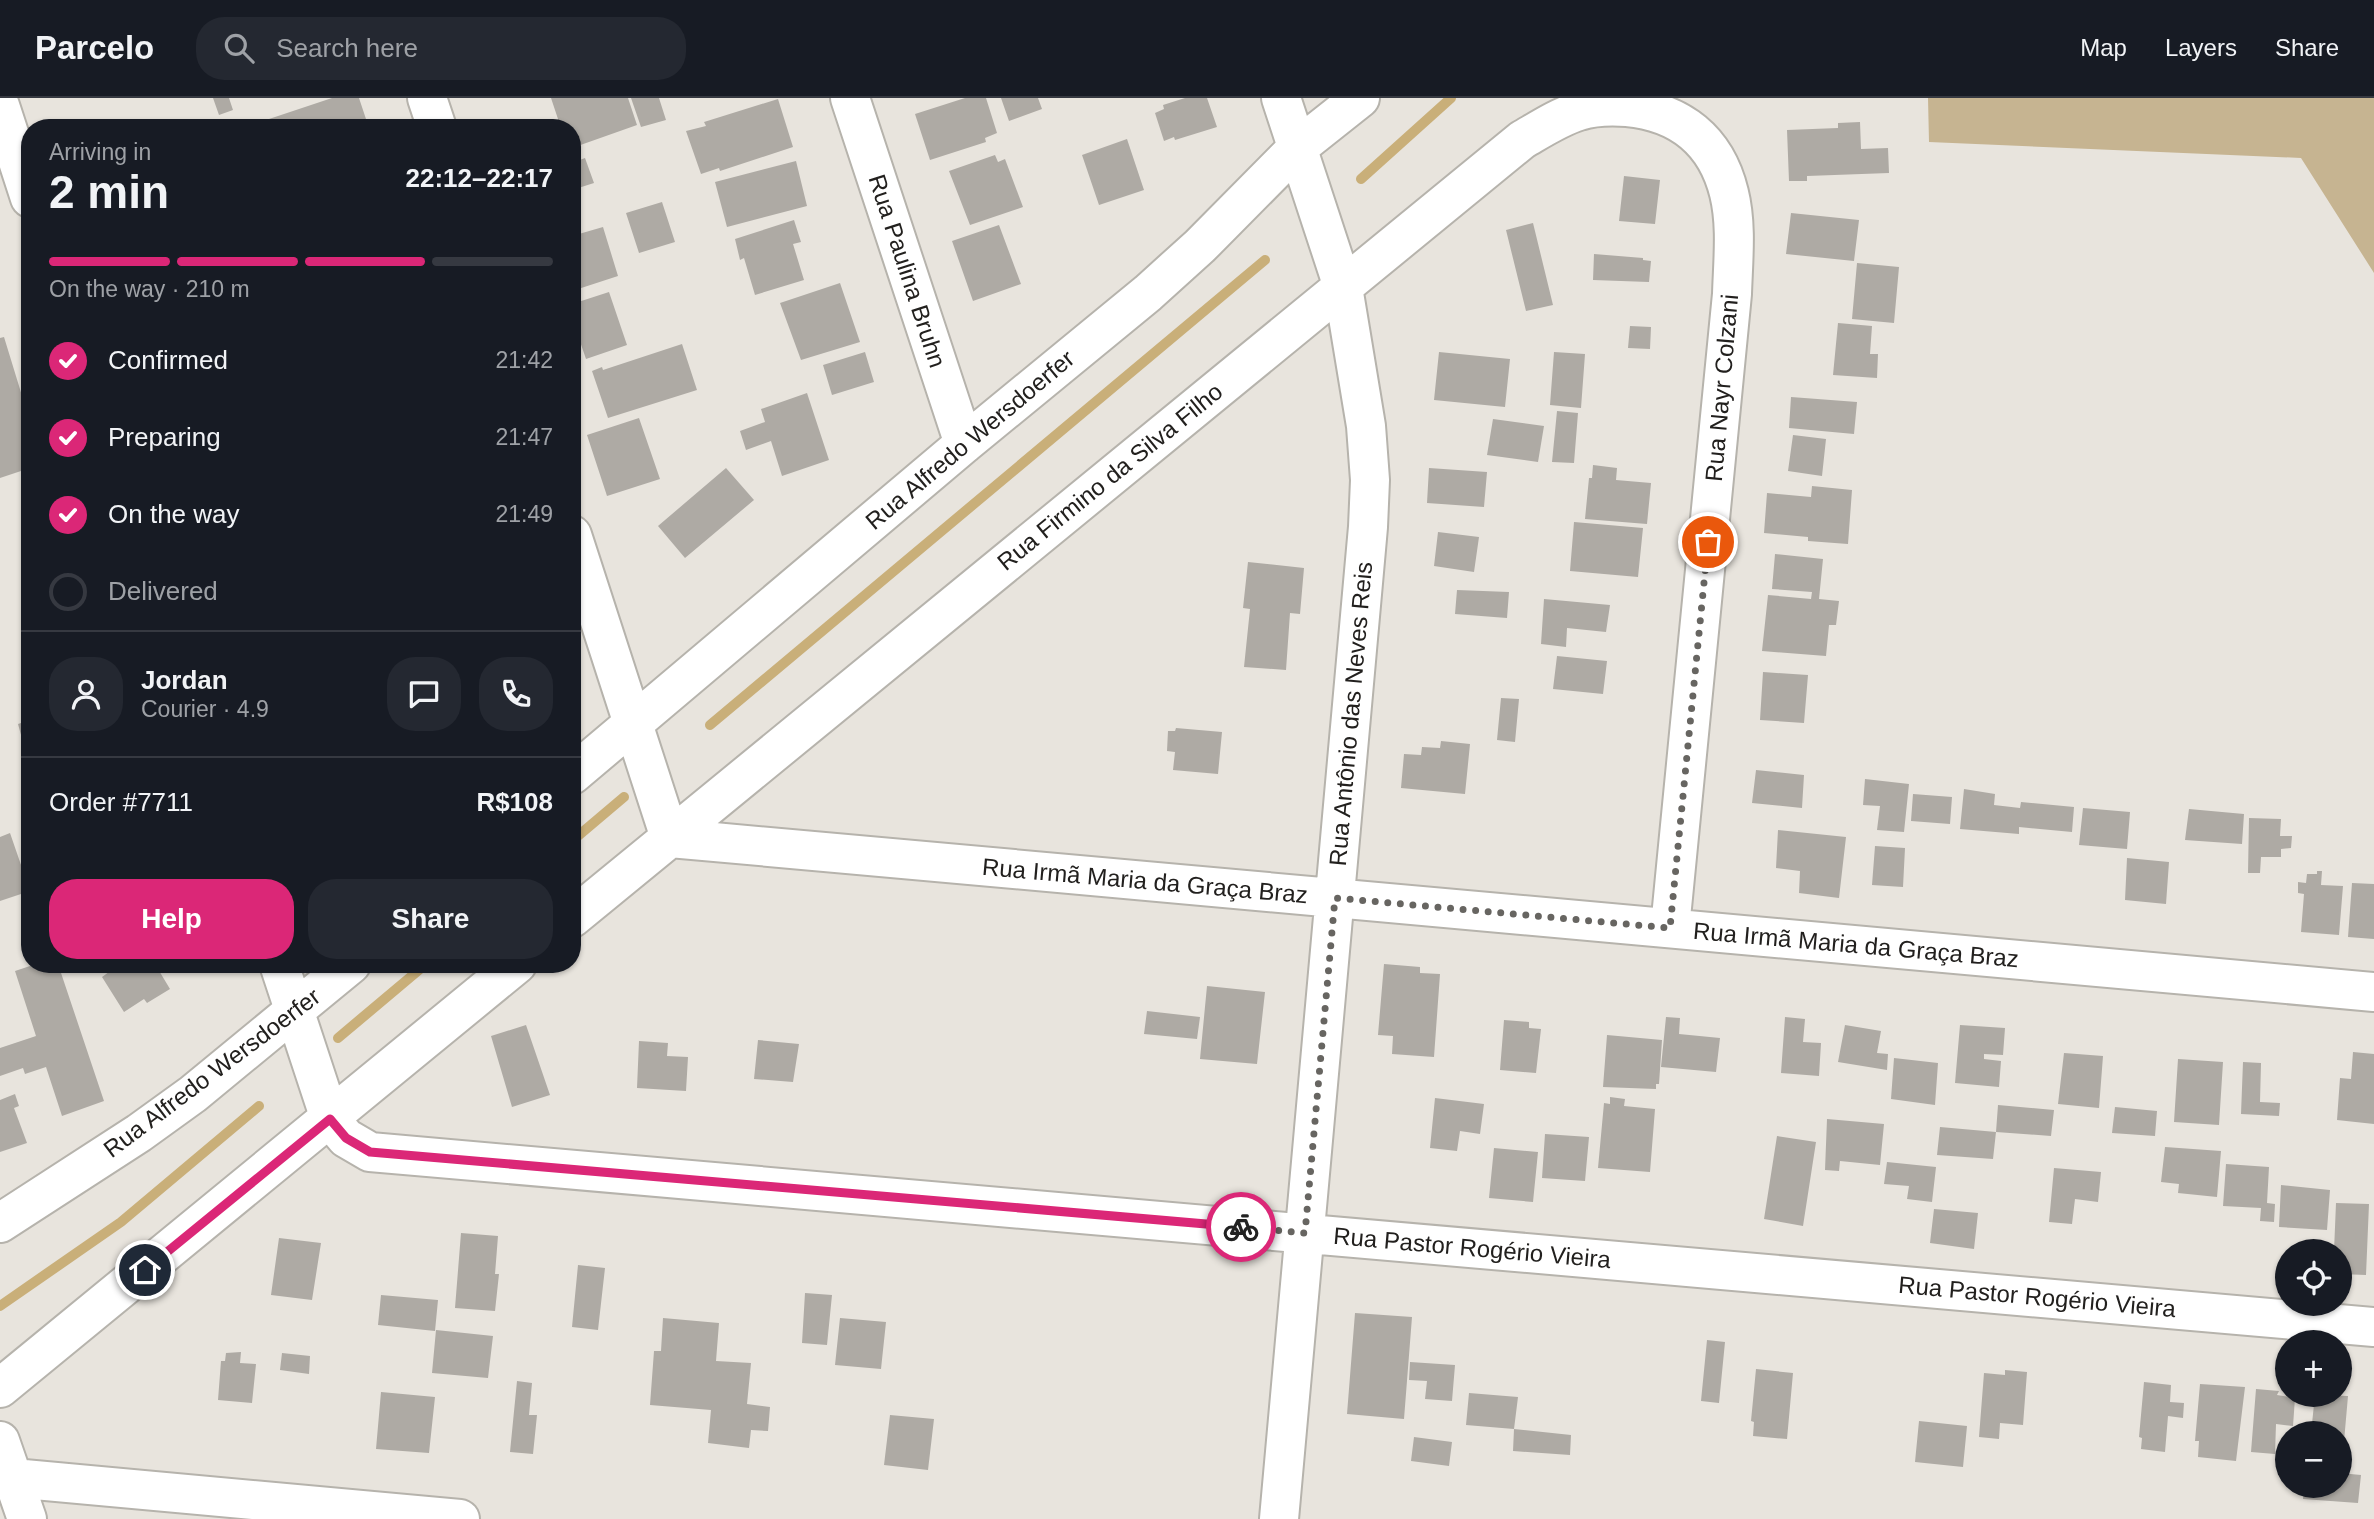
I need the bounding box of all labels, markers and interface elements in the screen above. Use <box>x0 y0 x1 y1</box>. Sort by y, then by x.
search box <box>196 17 686 80</box>
text: Parcelo <box>35 29 154 66</box>
icon: search <box>220 29 258 67</box>
text: Search here <box>276 33 418 63</box>
text: Map <box>2080 34 2127 61</box>
text: Layers <box>2165 34 2237 61</box>
text: Share <box>2275 34 2339 61</box>
text: Arriving in <box>49 139 151 165</box>
text: 22:12–22:17 <box>406 163 553 193</box>
text: 2 min <box>49 166 169 218</box>
street label: Rua Paulina Bruhn <box>864 171 951 371</box>
text: On the way · 210 m <box>49 276 250 302</box>
street label: Rua Nayr Colzani <box>1700 293 1743 483</box>
icon: check <box>49 342 87 380</box>
text: Confirmed <box>108 345 228 375</box>
street label: Rua Alfredo Wersdoerfer <box>860 345 1079 535</box>
text: 21:42 <box>495 347 553 373</box>
street label: Rua Firmino da Silva Filho <box>992 378 1228 576</box>
icon: check <box>49 419 87 457</box>
text: Preparing <box>108 422 221 452</box>
text: 21:47 <box>495 424 553 450</box>
icon: check <box>49 496 87 534</box>
text: On the way <box>108 499 240 529</box>
text: 21:49 <box>495 501 553 527</box>
pin <box>1678 512 1738 572</box>
icon: bag <box>1689 523 1727 561</box>
street label: Rua Antônio das Neves Reis <box>1324 561 1377 867</box>
text: Delivered <box>108 576 218 606</box>
button: person <box>49 657 123 731</box>
button: chat <box>387 657 461 731</box>
button: phone <box>479 657 553 731</box>
text: Jordan <box>141 665 228 695</box>
text: Courier · 4.9 <box>141 696 269 722</box>
text: Order #7711 <box>49 787 193 817</box>
text: R$108 <box>476 787 553 817</box>
street label: Rua Irmã Maria da Graça Braz <box>981 853 1309 908</box>
button: Help <box>49 879 294 959</box>
button: Share <box>308 879 553 959</box>
street label: Rua Irmã Maria da Graça Braz <box>1692 917 2020 972</box>
street label: Rua Alfredo Wersdoerfer <box>98 982 325 1163</box>
courier <box>1206 1192 1276 1262</box>
icon: bike <box>1222 1208 1260 1246</box>
street label: Rua Pastor Rogério Vieira <box>1332 1222 1613 1273</box>
map controls <box>2275 1239 2352 1498</box>
button: locate <box>2275 1239 2352 1316</box>
pin <box>115 1240 175 1300</box>
icon: home <box>126 1251 164 1289</box>
street label: Rua Pastor Rogério Vieira <box>1897 1271 2178 1322</box>
button: + <box>2275 1330 2352 1407</box>
button: − <box>2275 1421 2352 1498</box>

